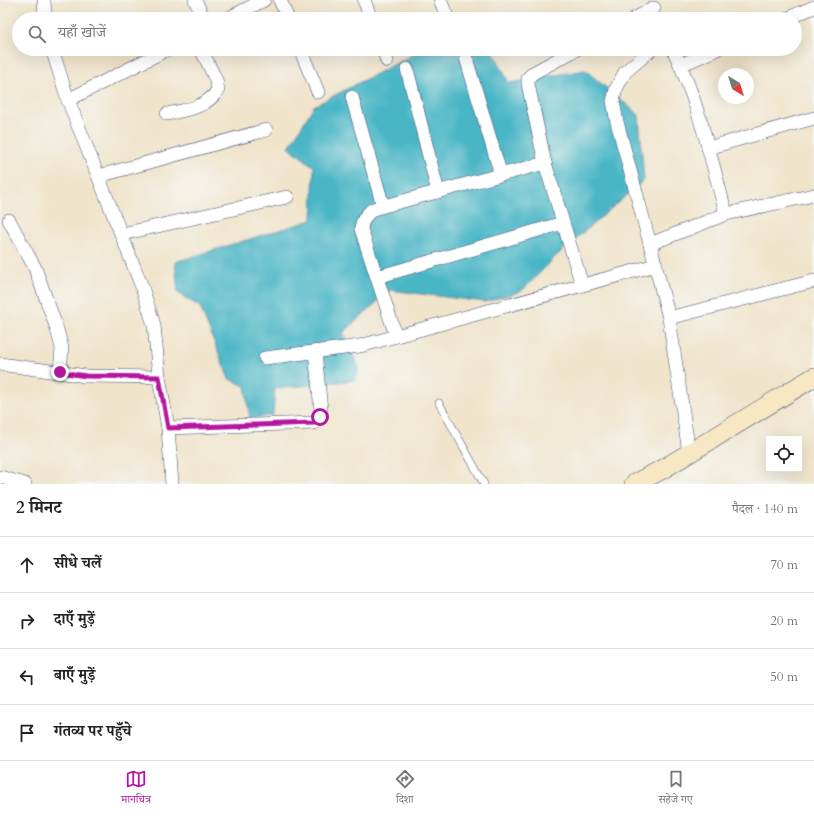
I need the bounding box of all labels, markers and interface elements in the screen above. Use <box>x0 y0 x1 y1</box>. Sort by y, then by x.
search box <box>12 12 802 56</box>
text: यहाँ खोजें <box>58 22 106 42</box>
icon: search <box>26 23 48 45</box>
north arrow <box>718 68 754 104</box>
route end <box>51 363 69 381</box>
route start <box>311 408 329 426</box>
map controls <box>766 436 802 472</box>
button: locate <box>766 436 802 472</box>
text: 2 मिनट <box>16 496 62 519</box>
text: पैदल · 140 m <box>732 500 798 518</box>
text: सीधे चलें <box>54 553 102 573</box>
icon: ahead <box>16 554 38 576</box>
text: 70 m <box>770 556 798 574</box>
text: दाएँ मुड़ें <box>54 609 95 629</box>
icon: right <box>16 610 38 632</box>
text: 20 m <box>770 612 798 630</box>
text: बाएँ मुड़ें <box>54 665 95 685</box>
icon: left <box>16 666 38 688</box>
text: 50 m <box>770 668 798 686</box>
text: गंतव्य पर पहुँचे <box>54 721 131 741</box>
icon: arrive <box>16 722 38 744</box>
tab: मानचित्र <box>121 768 151 810</box>
tab: दिशा <box>394 768 416 810</box>
tab: सहेजे गए <box>658 768 693 810</box>

